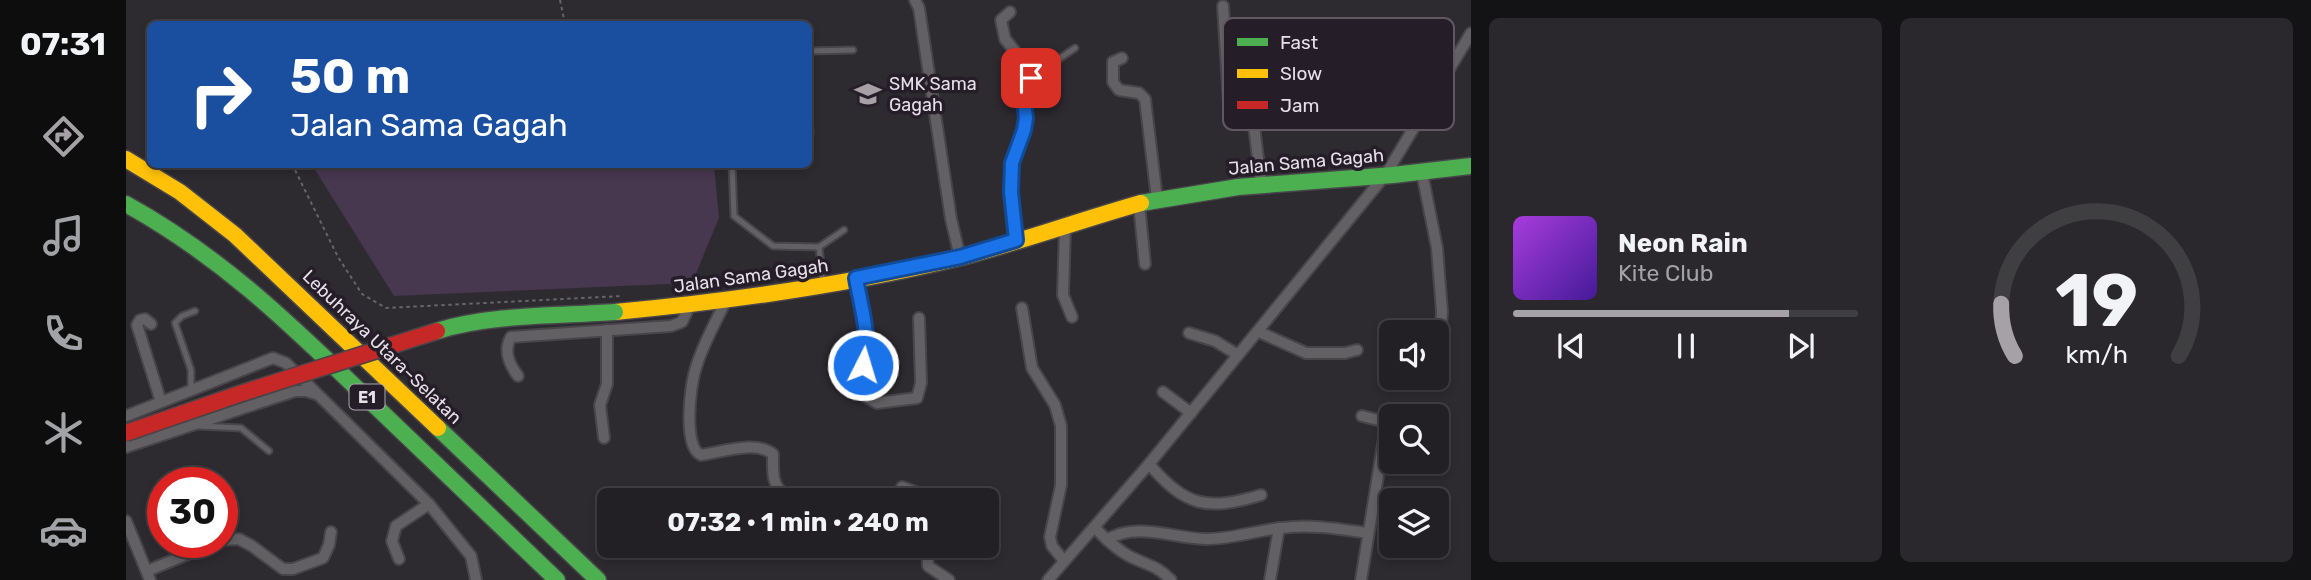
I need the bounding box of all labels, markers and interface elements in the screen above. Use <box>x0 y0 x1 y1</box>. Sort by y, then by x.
legend <box>1223 18 1454 130</box>
text: 07:31 <box>20 25 106 63</box>
text: Fast <box>1280 31 1319 54</box>
text: 50 m <box>290 47 410 105</box>
pin <box>1001 48 1061 108</box>
icon: right <box>175 49 266 140</box>
icon: arrive <box>1012 59 1050 97</box>
text: Slow <box>1280 62 1322 85</box>
place label: SMK Sama Gagah <box>889 73 977 116</box>
school or university icon: SMK Sama Gagah <box>853 79 883 109</box>
text: Jam <box>1280 94 1319 117</box>
text: Jalan Sama Gagah <box>290 106 568 144</box>
icon: directions <box>39 112 88 161</box>
street label: Jalan Sama Gagah <box>1227 144 1385 180</box>
icon: music <box>39 211 88 260</box>
text: Neon Rain <box>1618 228 1748 259</box>
street label: Jalan Sama Gagah <box>672 254 830 298</box>
text: 19 <box>2055 258 2138 344</box>
text: Kite Club <box>1618 259 1713 287</box>
street label: Lebuhraya Utara–Selatan <box>298 265 466 429</box>
icon: phone <box>39 309 88 358</box>
map controls <box>1379 320 1449 558</box>
button: sound <box>1379 320 1449 390</box>
icon: previous <box>1552 327 1590 365</box>
icon: pause <box>1667 327 1705 365</box>
icon: next <box>1782 327 1820 365</box>
position arrow <box>826 328 900 402</box>
text: km/h <box>2065 340 2128 369</box>
road number: E1 <box>350 384 384 410</box>
button: search <box>1379 404 1449 474</box>
icon: climate <box>39 408 88 457</box>
speed limit sign: 30 <box>147 467 238 558</box>
button: layers <box>1379 488 1449 558</box>
icon: car <box>39 506 88 555</box>
text: 07:32 · 1 min · 240 m <box>667 507 929 538</box>

